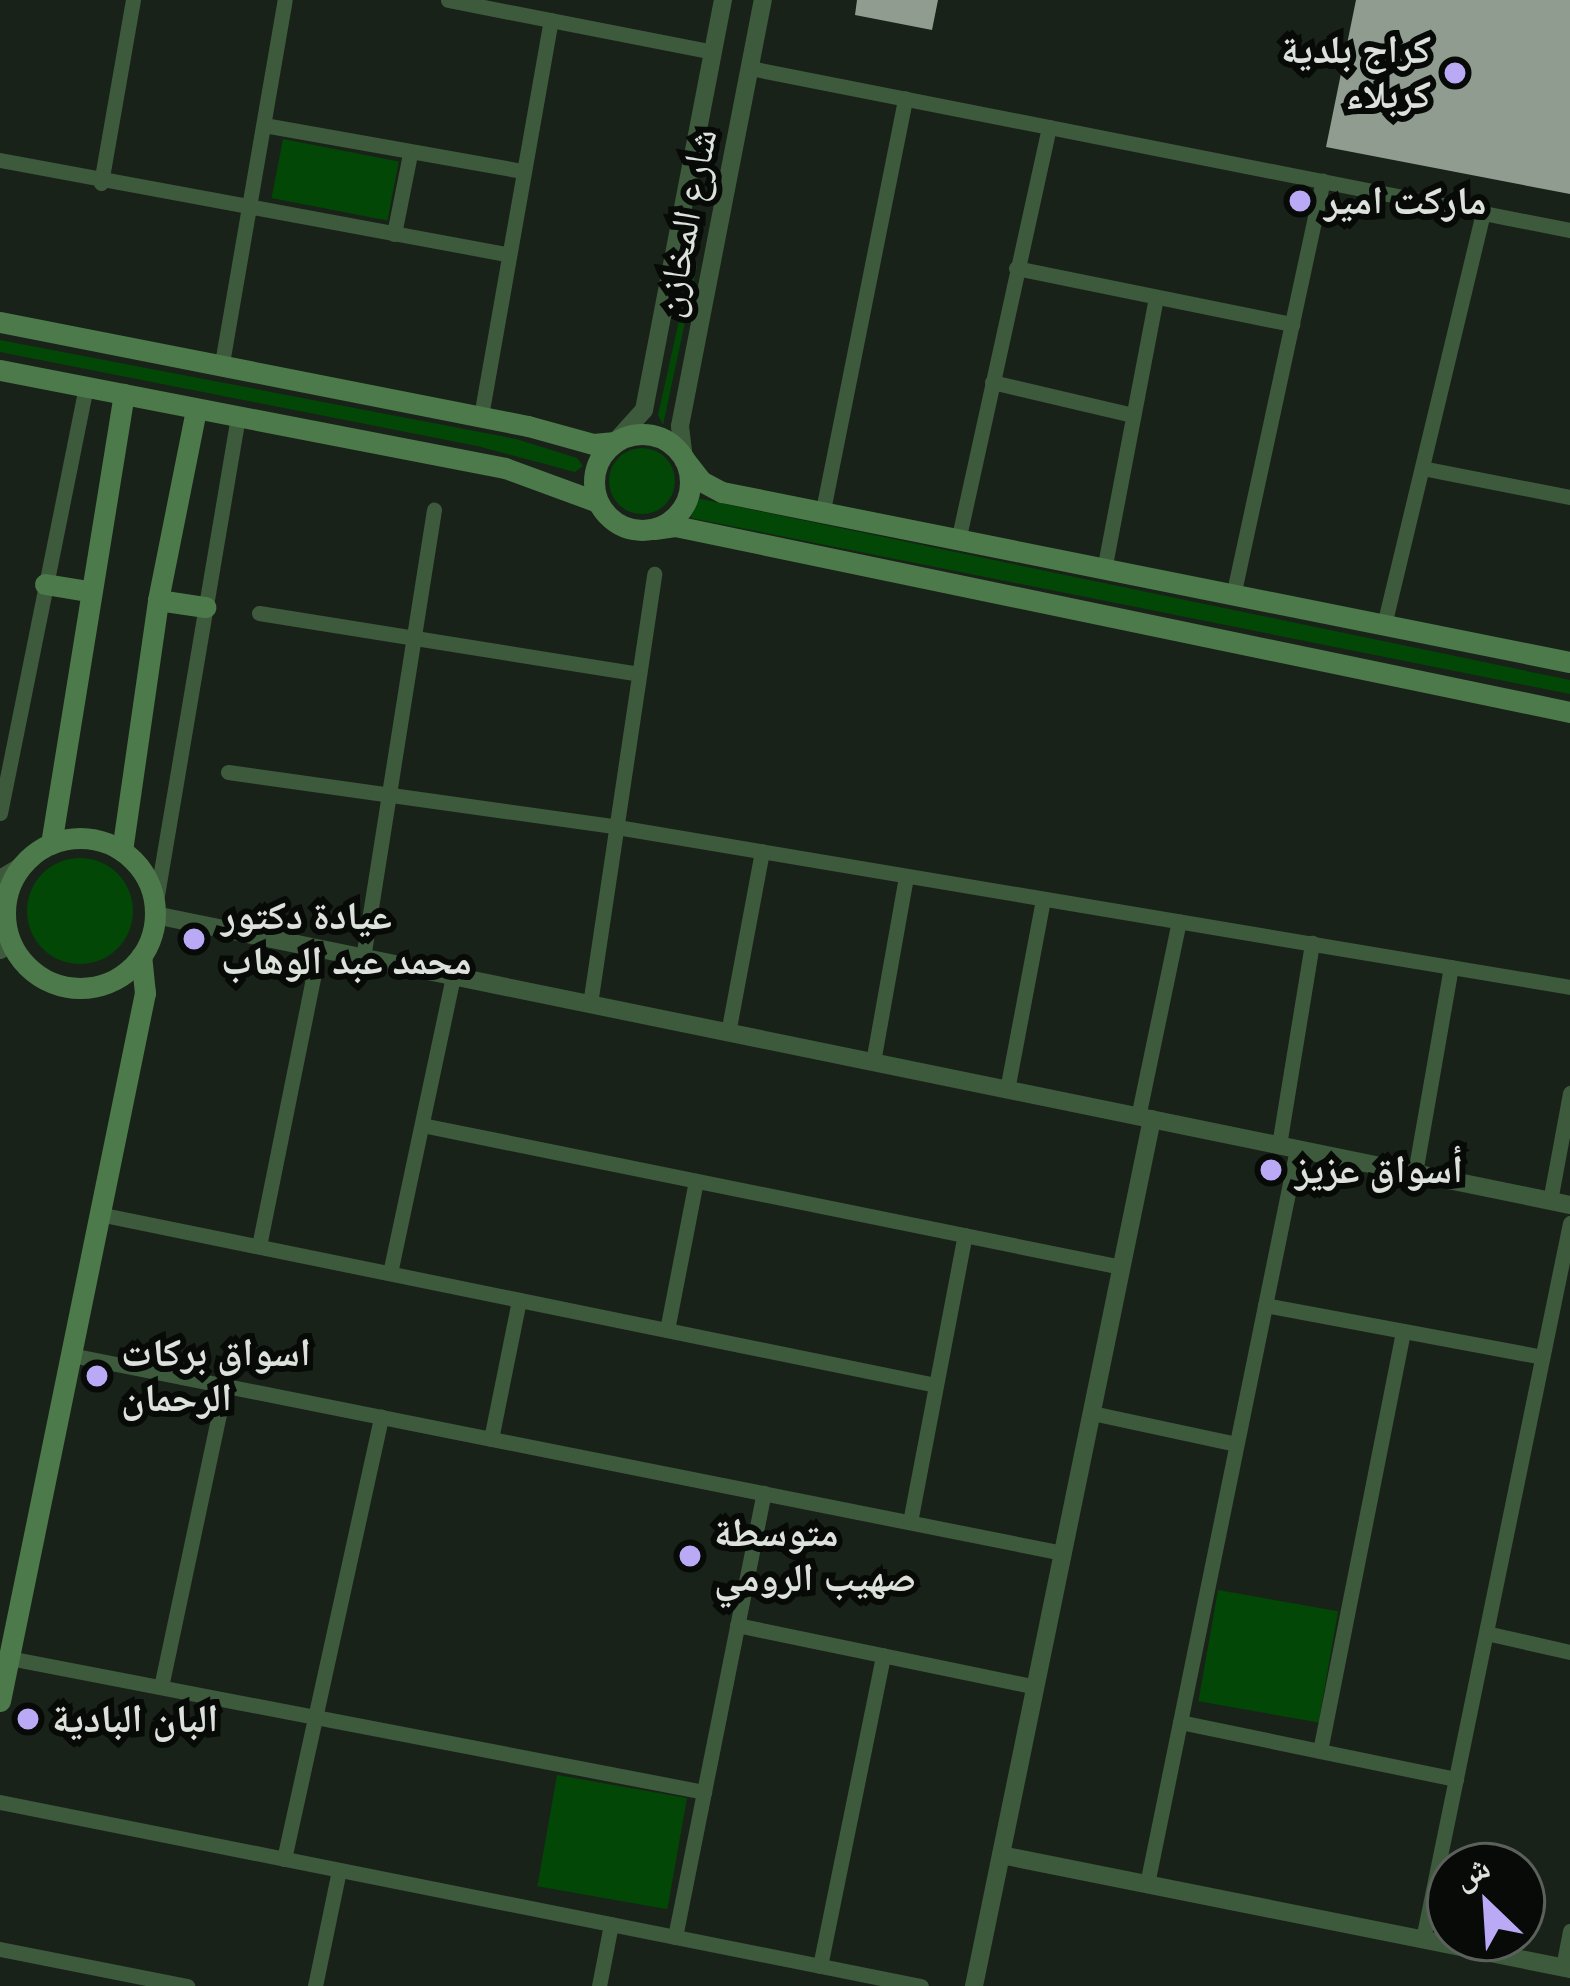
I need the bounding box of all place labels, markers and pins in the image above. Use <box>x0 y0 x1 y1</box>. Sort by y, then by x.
place label: كراج بلدية كربلاء <box>1281 28 1431 119</box>
marker: كراج بلدية كربلاء <box>1442 60 1468 86</box>
place label: ماركت امير <box>1324 178 1486 224</box>
marker: ماركت امير <box>1287 188 1313 214</box>
place label: عيادة دكتور محمد عبد الوهاب <box>221 894 472 985</box>
marker: عيادة دكتور محمد عبد الوهاب <box>178 923 210 955</box>
place label: أسواق عزيز <box>1295 1147 1463 1193</box>
marker: أسواق عزيز <box>1258 1157 1284 1183</box>
place label: اسواق بركات الرحمان <box>121 1331 311 1422</box>
marker: اسواق بركات الرحمان <box>84 1363 110 1389</box>
place label: متوسطة صهيب الرومي <box>714 1511 916 1602</box>
marker: متوسطة صهيب الرومي <box>677 1543 703 1569</box>
place label: البان البادية <box>52 1696 218 1742</box>
marker: البان البادية <box>15 1706 41 1732</box>

